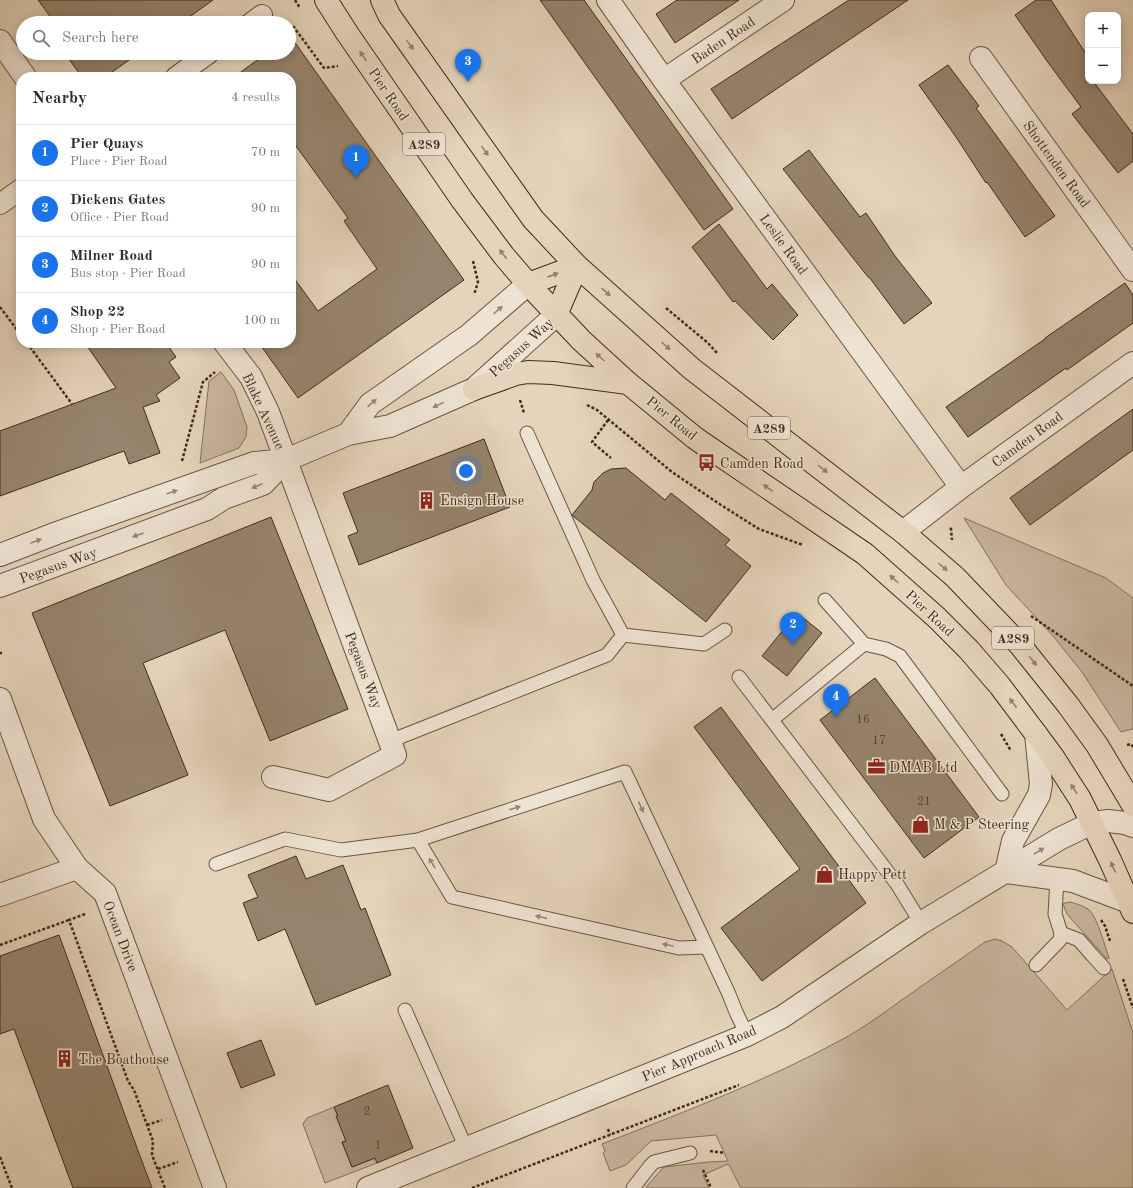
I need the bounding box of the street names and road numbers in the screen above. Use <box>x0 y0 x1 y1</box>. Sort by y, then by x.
street label: Baden Road <box>689 15 758 67</box>
street label: Pier Road <box>365 66 411 124</box>
street label: Shottenden Road <box>1020 119 1092 211</box>
road number: A289 <box>403 133 445 155</box>
street label: Leslie Road <box>757 212 810 277</box>
street label: Pegasus Way <box>487 315 557 380</box>
street label: Blake Avenue <box>239 371 287 452</box>
street label: Pier Road <box>643 394 699 443</box>
street label: Camden Road <box>990 410 1066 470</box>
road number: A289 <box>748 417 790 439</box>
street label: Pegasus Way <box>18 545 99 586</box>
street label: Pier Road <box>902 588 956 640</box>
road number: A289 <box>992 627 1034 649</box>
street label: Pegasus Way <box>342 630 384 711</box>
street label: Ocean Drive <box>100 899 140 974</box>
street label: Pier Approach Road <box>640 1023 759 1084</box>

